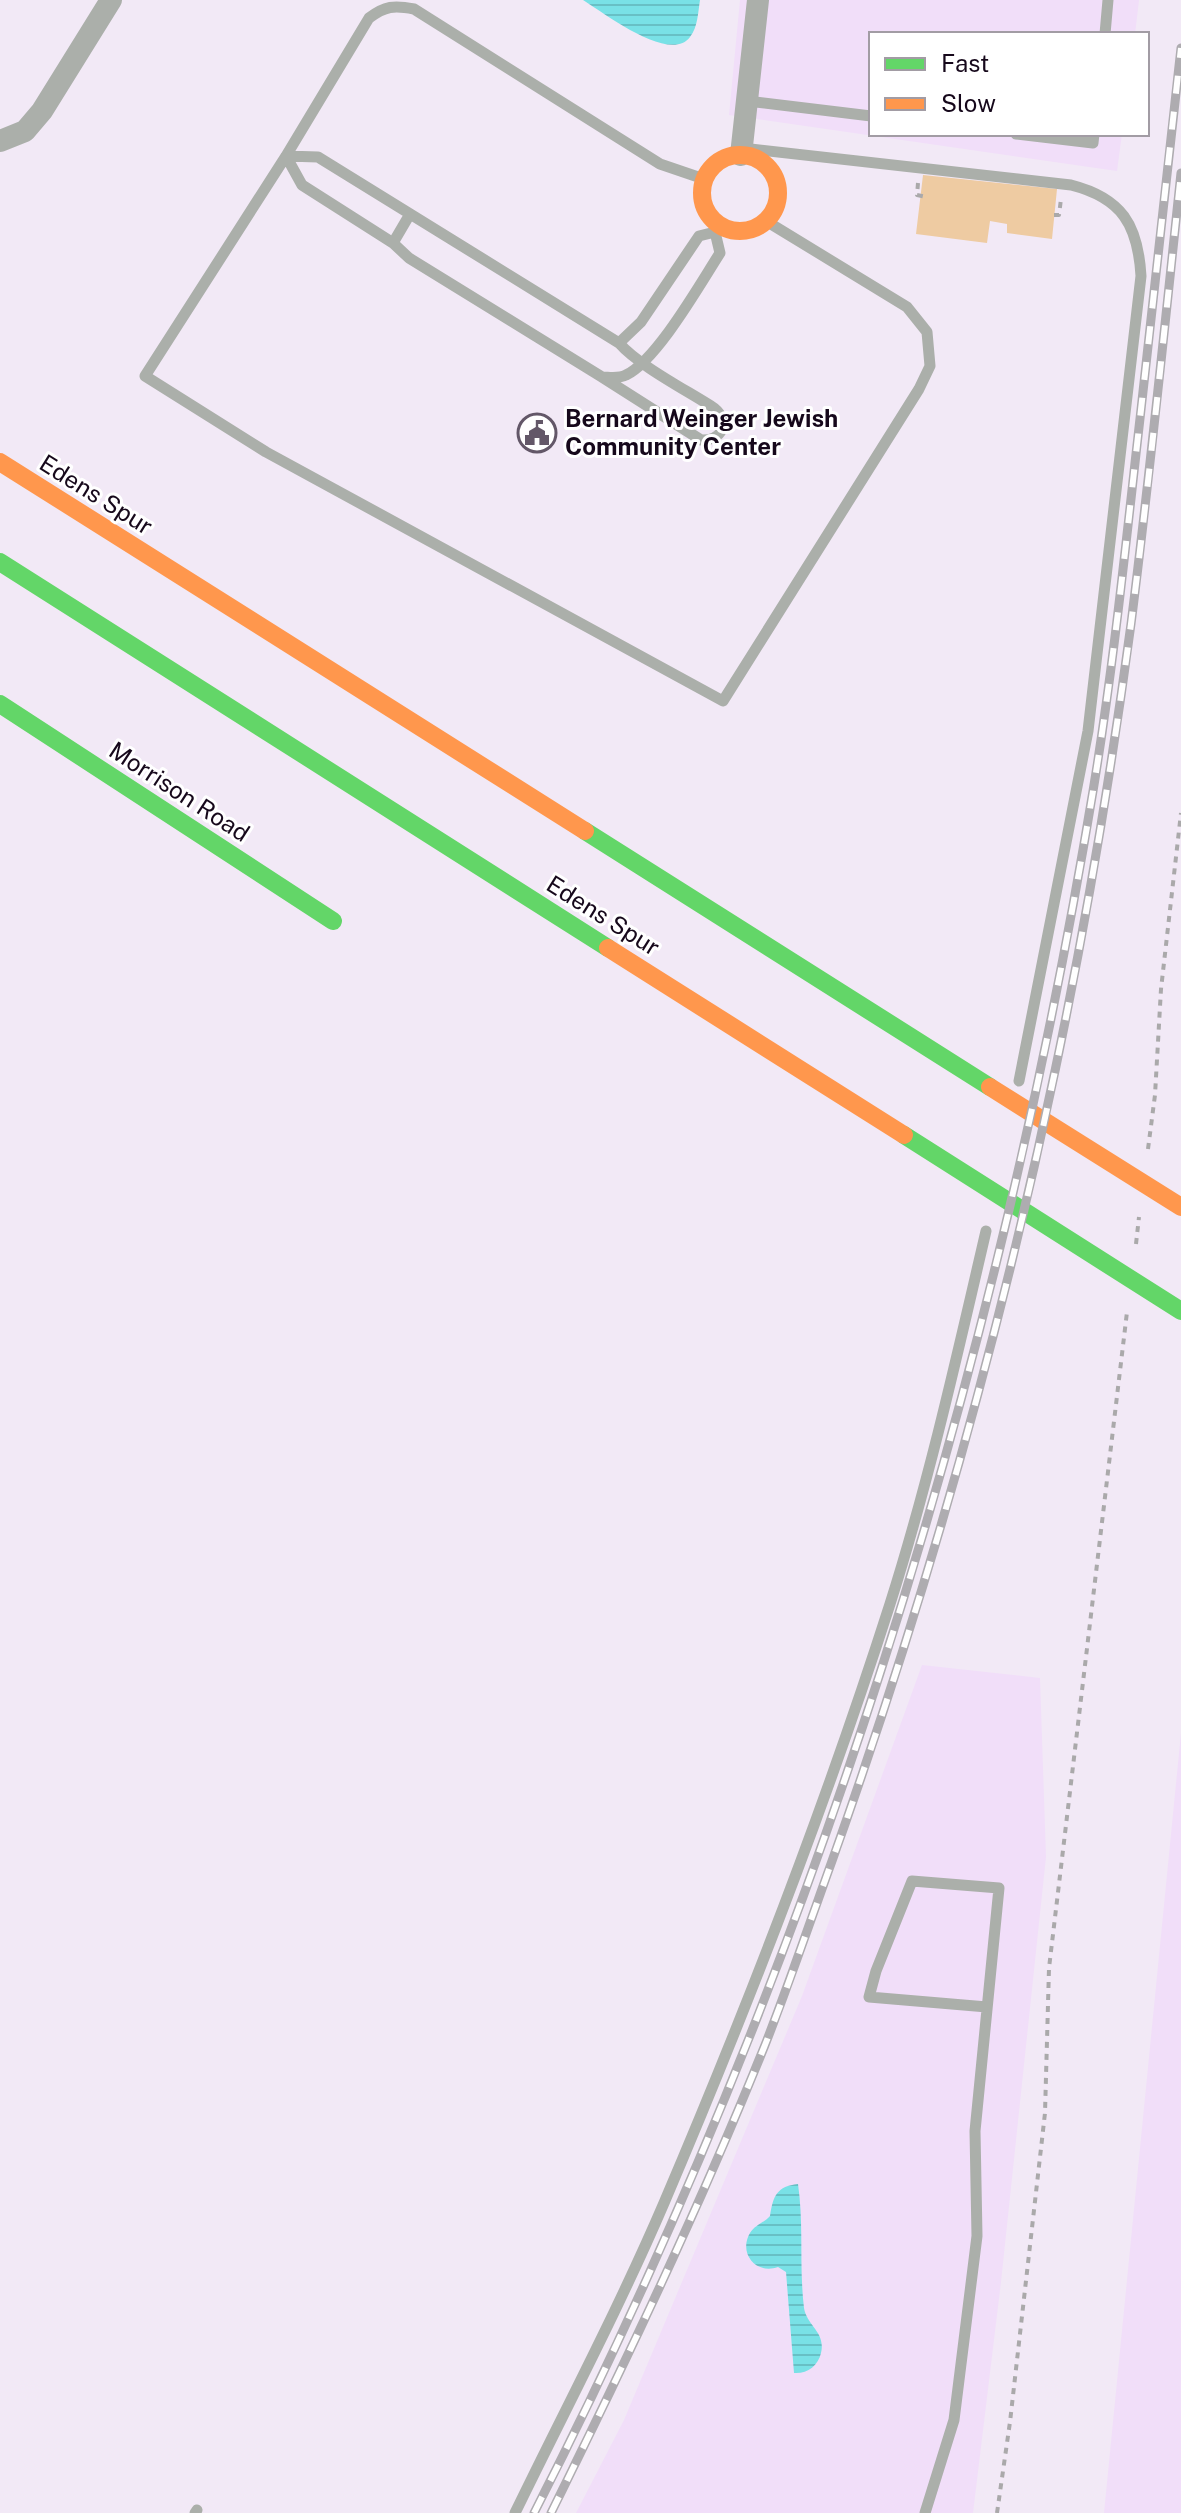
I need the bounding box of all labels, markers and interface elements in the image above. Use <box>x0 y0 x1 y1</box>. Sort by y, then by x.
legend <box>869 32 1149 136</box>
text: Fast <box>941 49 989 77</box>
text: Slow <box>941 89 996 117</box>
place label: Bernard Weinger Jewish Community Center <box>565 404 838 460</box>
public building icon: Bernard Weinger Jewish Community Center <box>516 412 558 454</box>
street label: Edens Spur <box>35 448 158 540</box>
street label: Morrison Road <box>104 735 255 847</box>
street label: Edens Spur <box>542 869 665 961</box>

